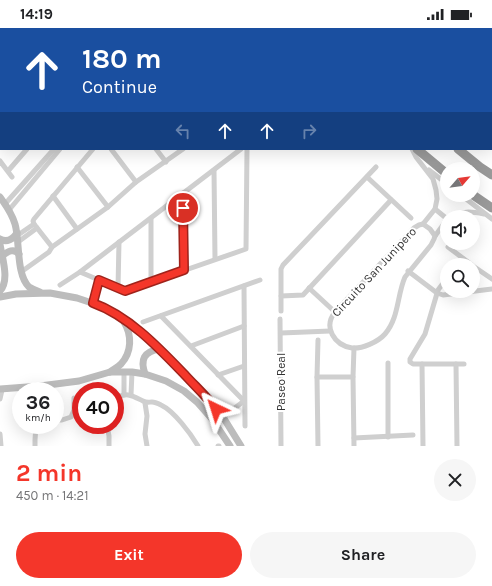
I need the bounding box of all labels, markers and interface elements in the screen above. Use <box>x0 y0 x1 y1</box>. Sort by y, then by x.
text: 14:19 <box>20 5 53 23</box>
text: 180 m <box>82 42 161 75</box>
icon: ahead <box>16 44 68 96</box>
text: Continue <box>82 76 157 98</box>
icon: left <box>172 120 194 142</box>
icon: ahead <box>214 120 236 142</box>
icon: ahead <box>256 120 278 142</box>
icon: right <box>298 120 320 142</box>
north arrow <box>440 162 480 202</box>
map controls <box>440 162 480 298</box>
pin <box>166 191 200 225</box>
icon: arrive <box>172 197 194 219</box>
button: sound <box>440 210 480 250</box>
street label: Circuito San Junipero <box>329 224 419 320</box>
button: search <box>440 258 480 298</box>
street label: Paseo Real <box>274 353 288 411</box>
speed limit sign: 40 <box>72 382 124 434</box>
position arrow <box>195 388 237 430</box>
text: 36 <box>26 391 50 414</box>
text: km/h <box>25 412 51 424</box>
text: 2 min <box>16 459 82 487</box>
button: close <box>434 459 476 501</box>
text: 450 m · 14:21 <box>16 488 88 503</box>
button: Exit <box>16 532 242 578</box>
button: Share <box>250 532 476 578</box>

